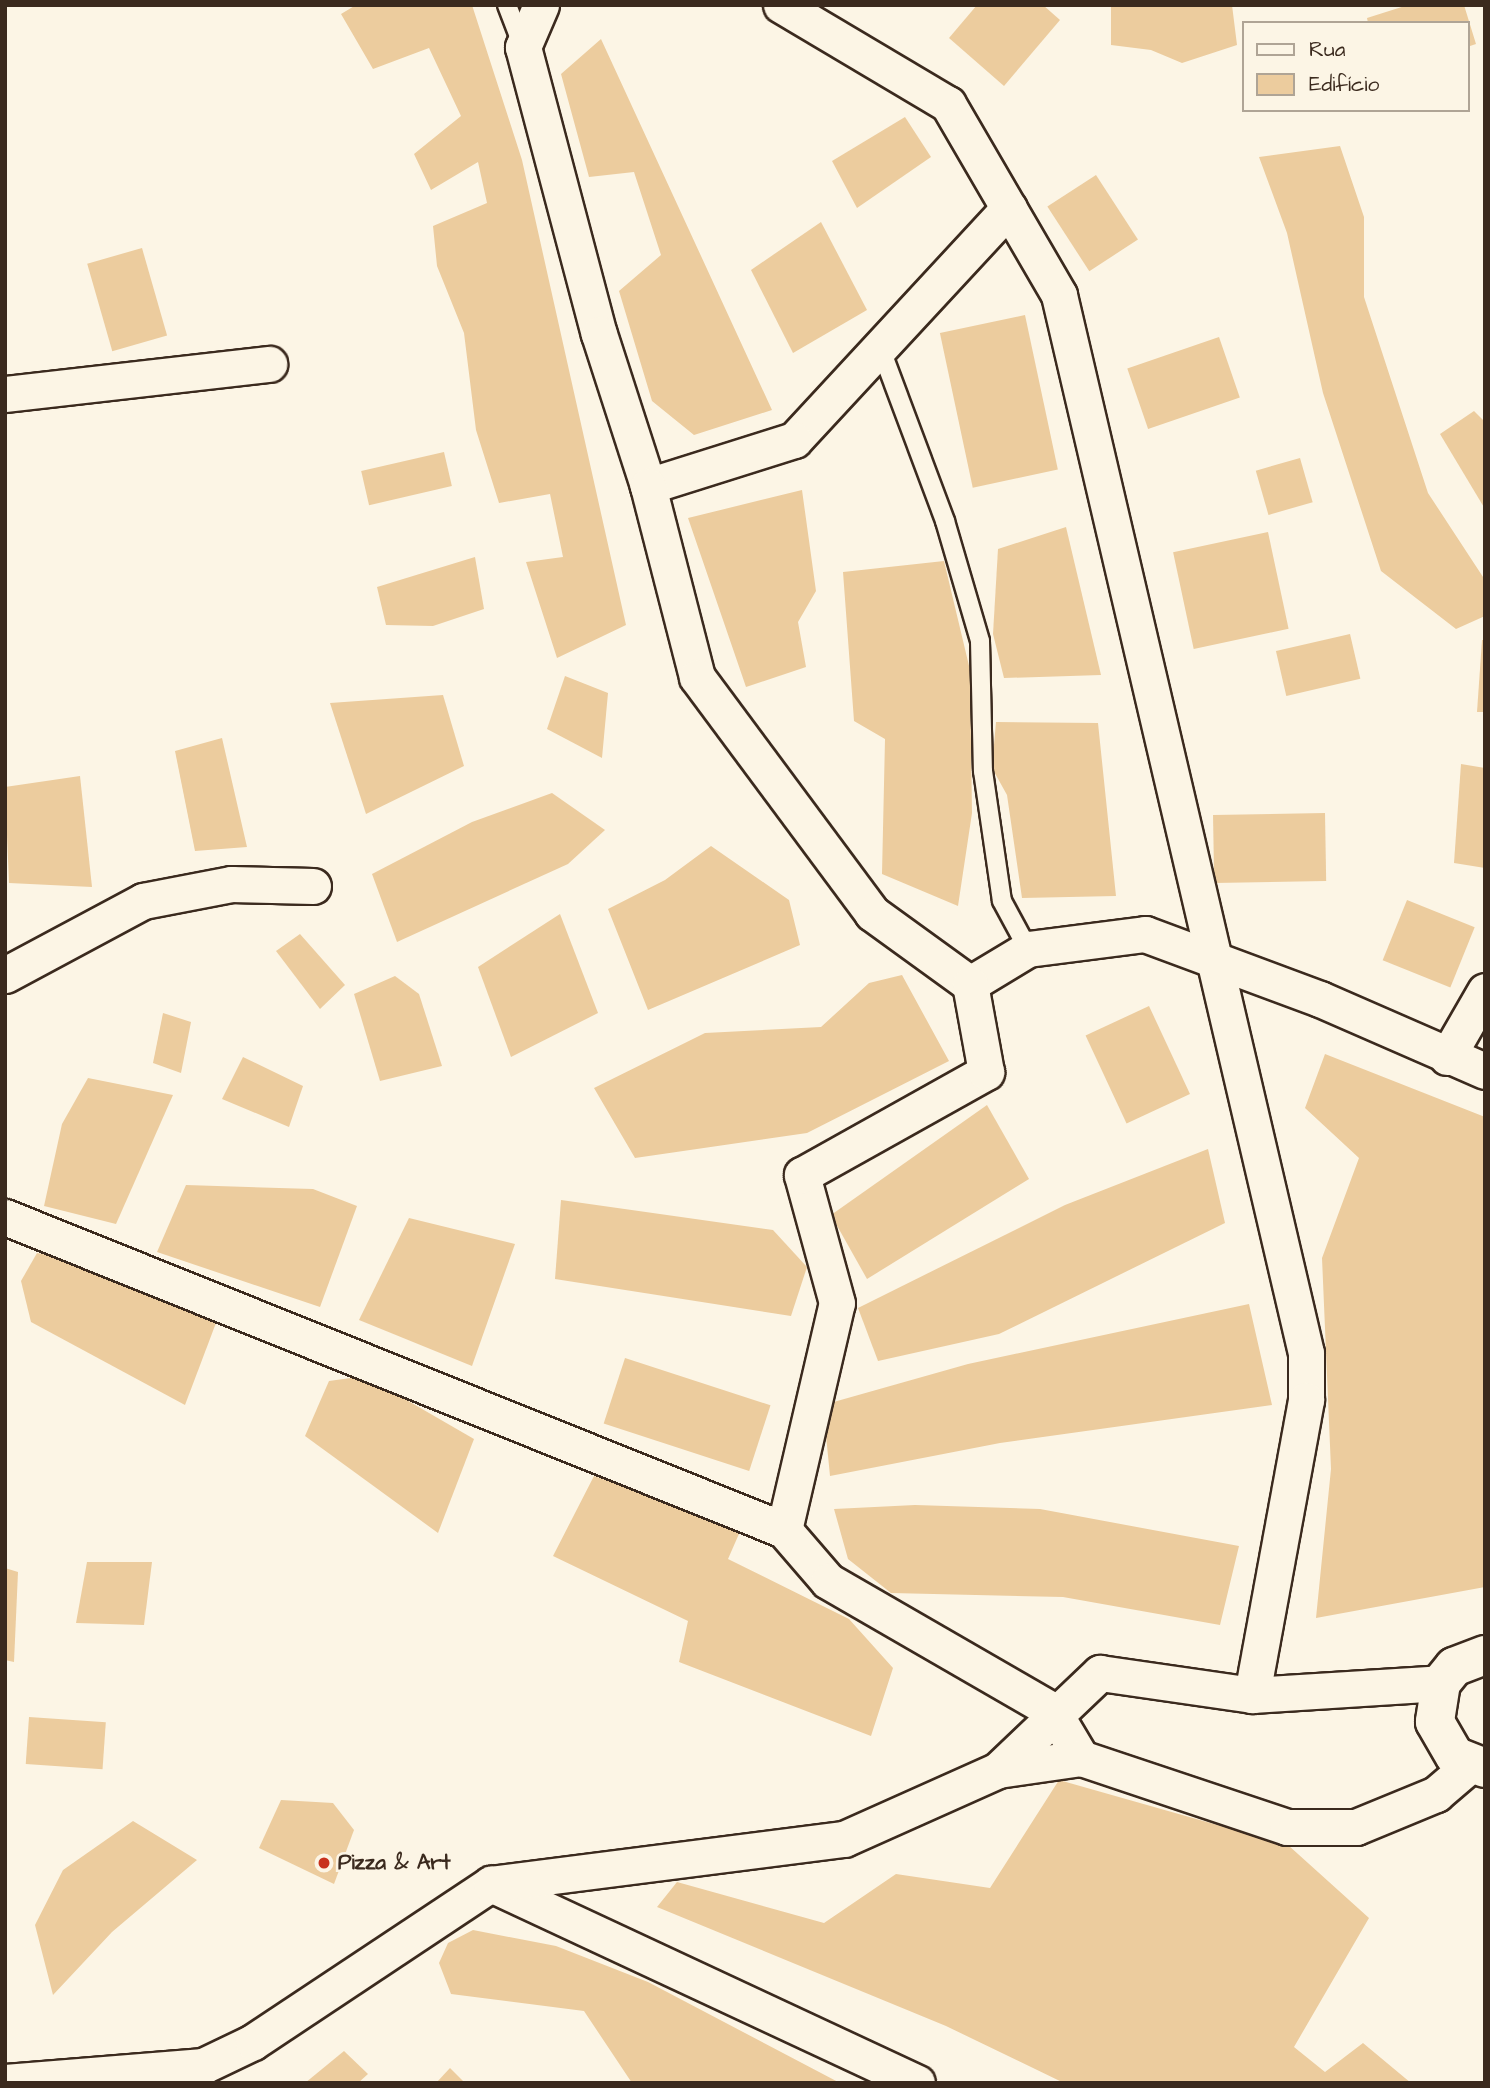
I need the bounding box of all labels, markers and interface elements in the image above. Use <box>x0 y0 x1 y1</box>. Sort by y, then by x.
legend <box>1242 21 1469 112</box>
text: Rua <box>1309 35 1345 64</box>
text: Edifício <box>1309 70 1379 99</box>
place label: Pizza & Art <box>338 1850 450 1876</box>
marker: Pizza & Art <box>316 1855 332 1871</box>

